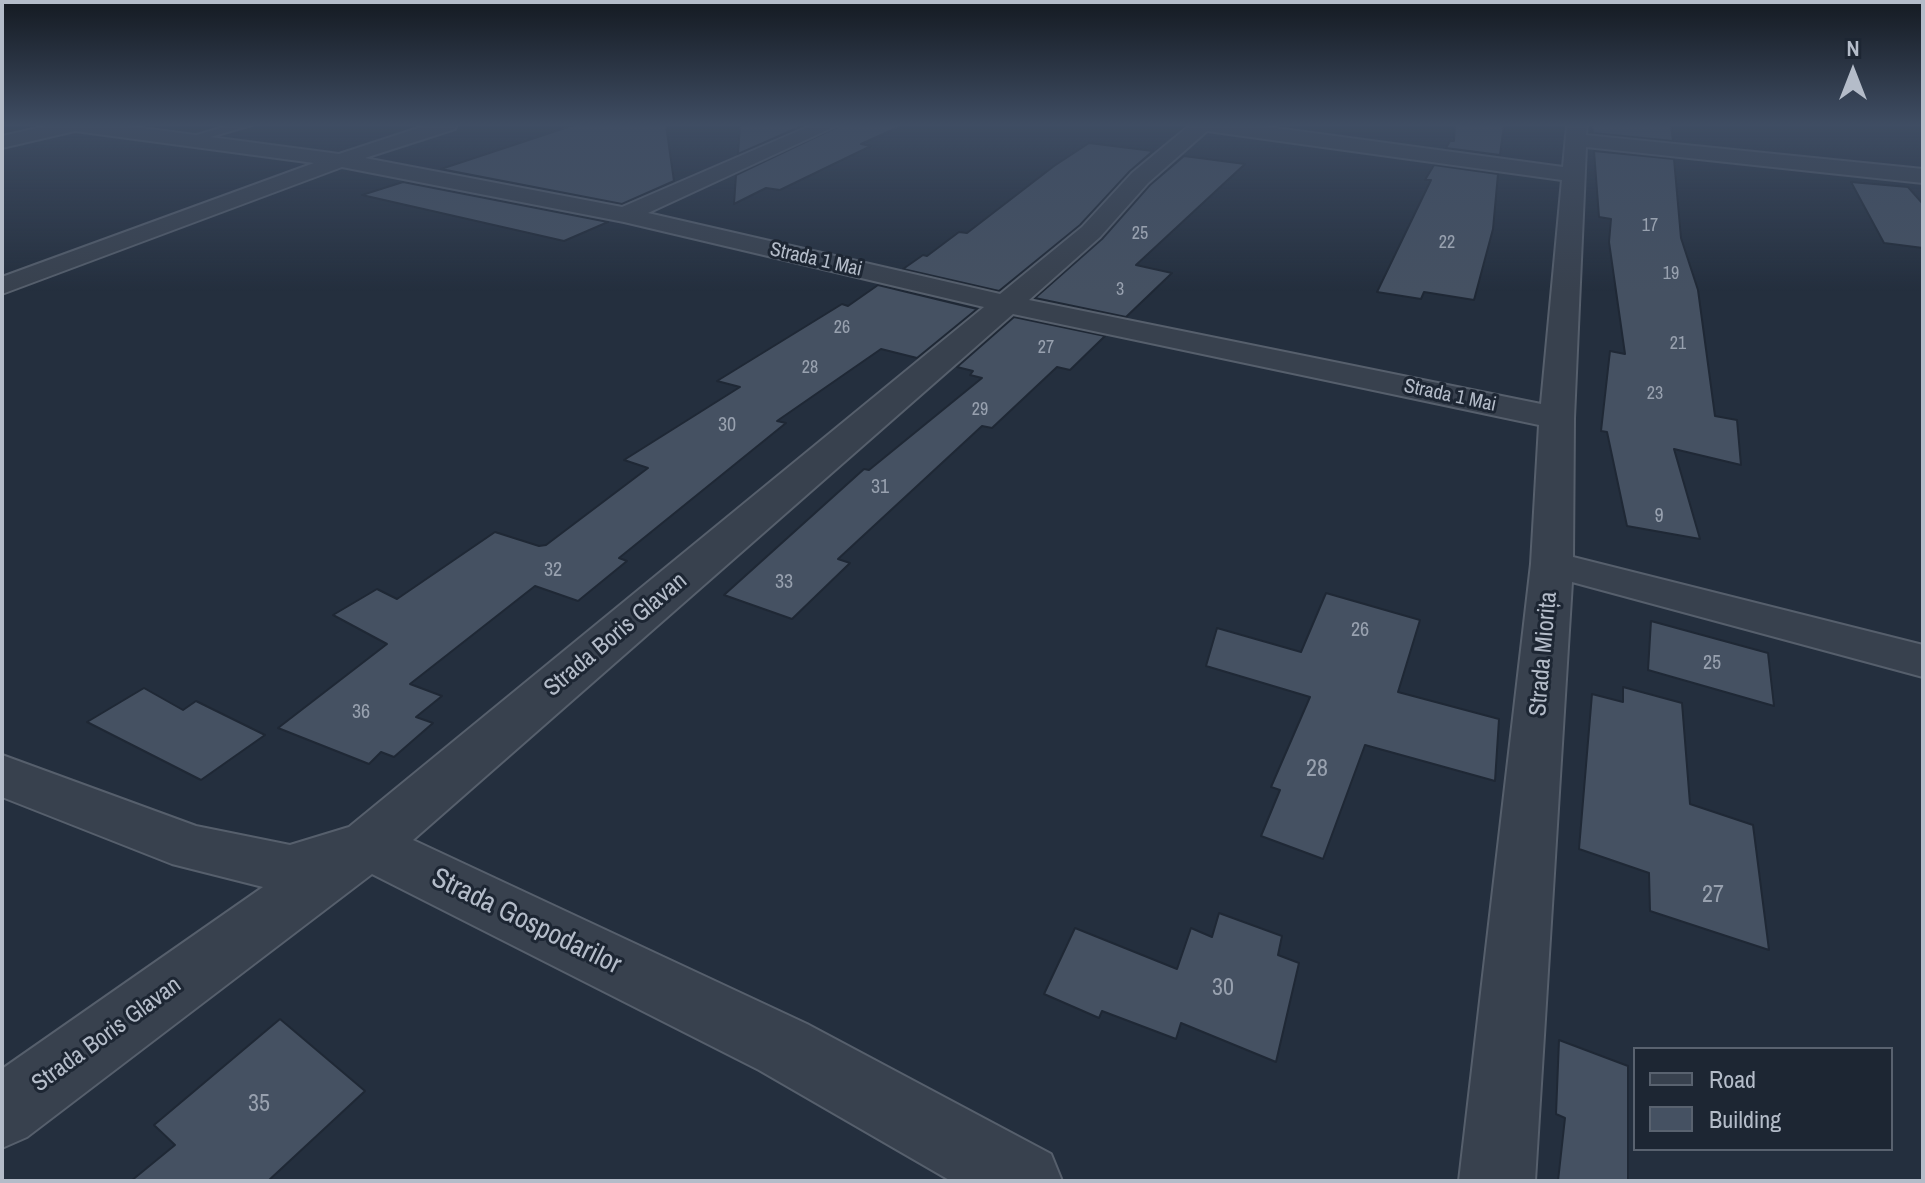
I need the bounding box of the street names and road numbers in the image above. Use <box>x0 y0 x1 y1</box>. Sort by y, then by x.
street label: Strada 1 Mai <box>768 238 864 282</box>
street label: Strada 1 Mai <box>1402 375 1498 417</box>
street label: Strada Boris Glavan <box>539 567 693 703</box>
street label: Strada Miorița <box>1524 591 1564 717</box>
street label: Strada Gospodarilor <box>426 862 626 982</box>
street label: Strada Boris Glavan <box>27 971 187 1099</box>

